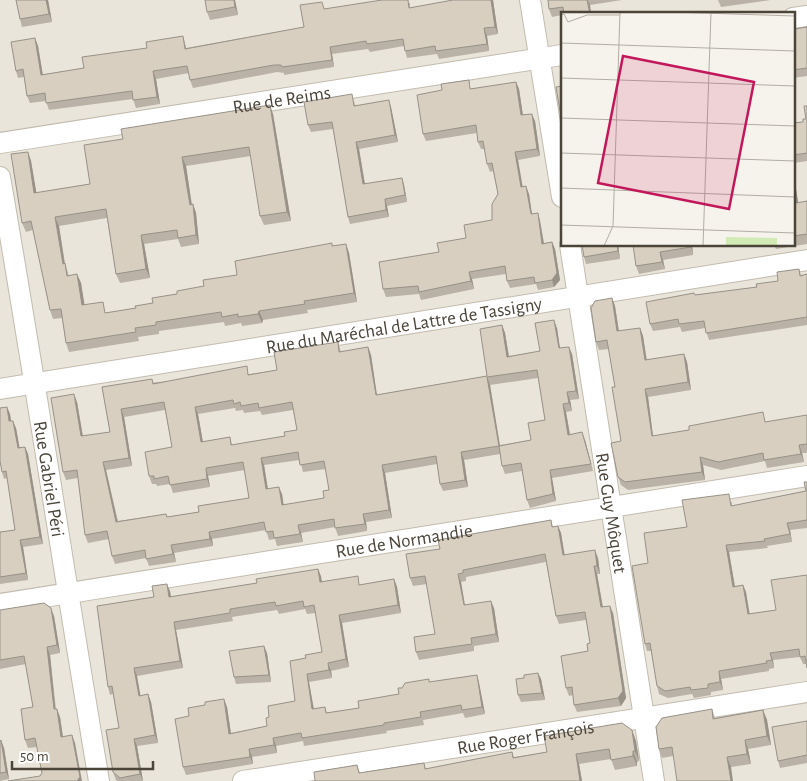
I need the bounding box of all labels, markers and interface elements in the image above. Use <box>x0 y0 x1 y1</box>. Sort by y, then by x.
inset map <box>561 12 794 246</box>
street label: Rue de Reims <box>231 83 332 117</box>
street label: Rue du Maréchal de Lattre de Tassigny <box>265 294 543 357</box>
street label: Rue Gabriel Péri <box>30 420 67 539</box>
street label: Rue Guy Môquet <box>592 451 629 575</box>
street label: Rue de Normandie <box>334 521 474 562</box>
street label: Rue Roger François <box>456 718 596 758</box>
scale bar <box>12 738 154 770</box>
text: 50 m <box>20 749 49 764</box>

